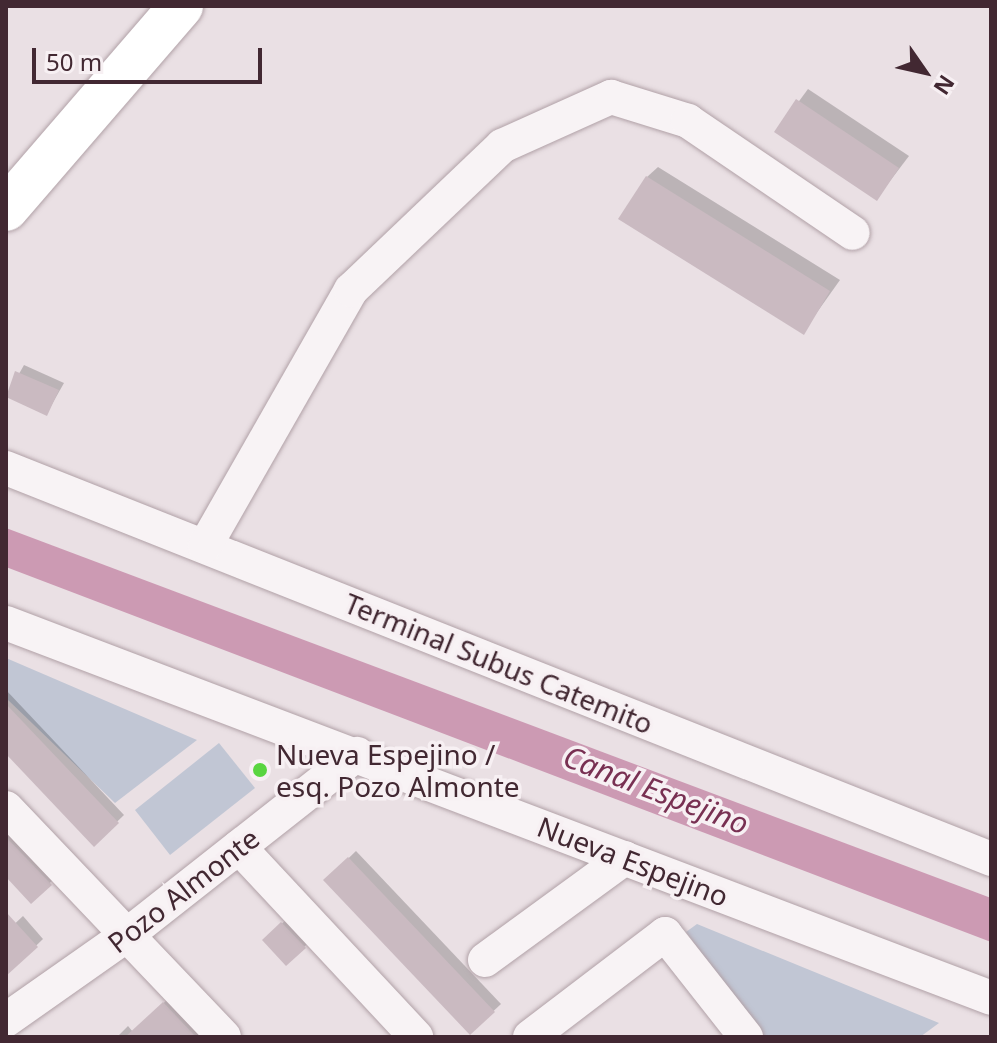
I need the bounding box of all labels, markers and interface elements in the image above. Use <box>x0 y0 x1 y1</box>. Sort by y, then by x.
scale bar <box>36 32 266 82</box>
north arrow <box>885 32 965 112</box>
text: 50 m <box>46 45 102 78</box>
text: N <box>927 70 962 101</box>
street label: Terminal Subus Catemito <box>340 586 658 740</box>
place label: Nueva Espejino / esq. Pozo Almonte <box>276 737 520 803</box>
water label: Canal Espejino <box>558 738 754 842</box>
marker: Nueva Espejino / esq. Pozo Almonte <box>251 761 269 779</box>
street label: Nueva Espejino <box>533 809 733 913</box>
street label: Pozo Almonte <box>101 821 265 959</box>

